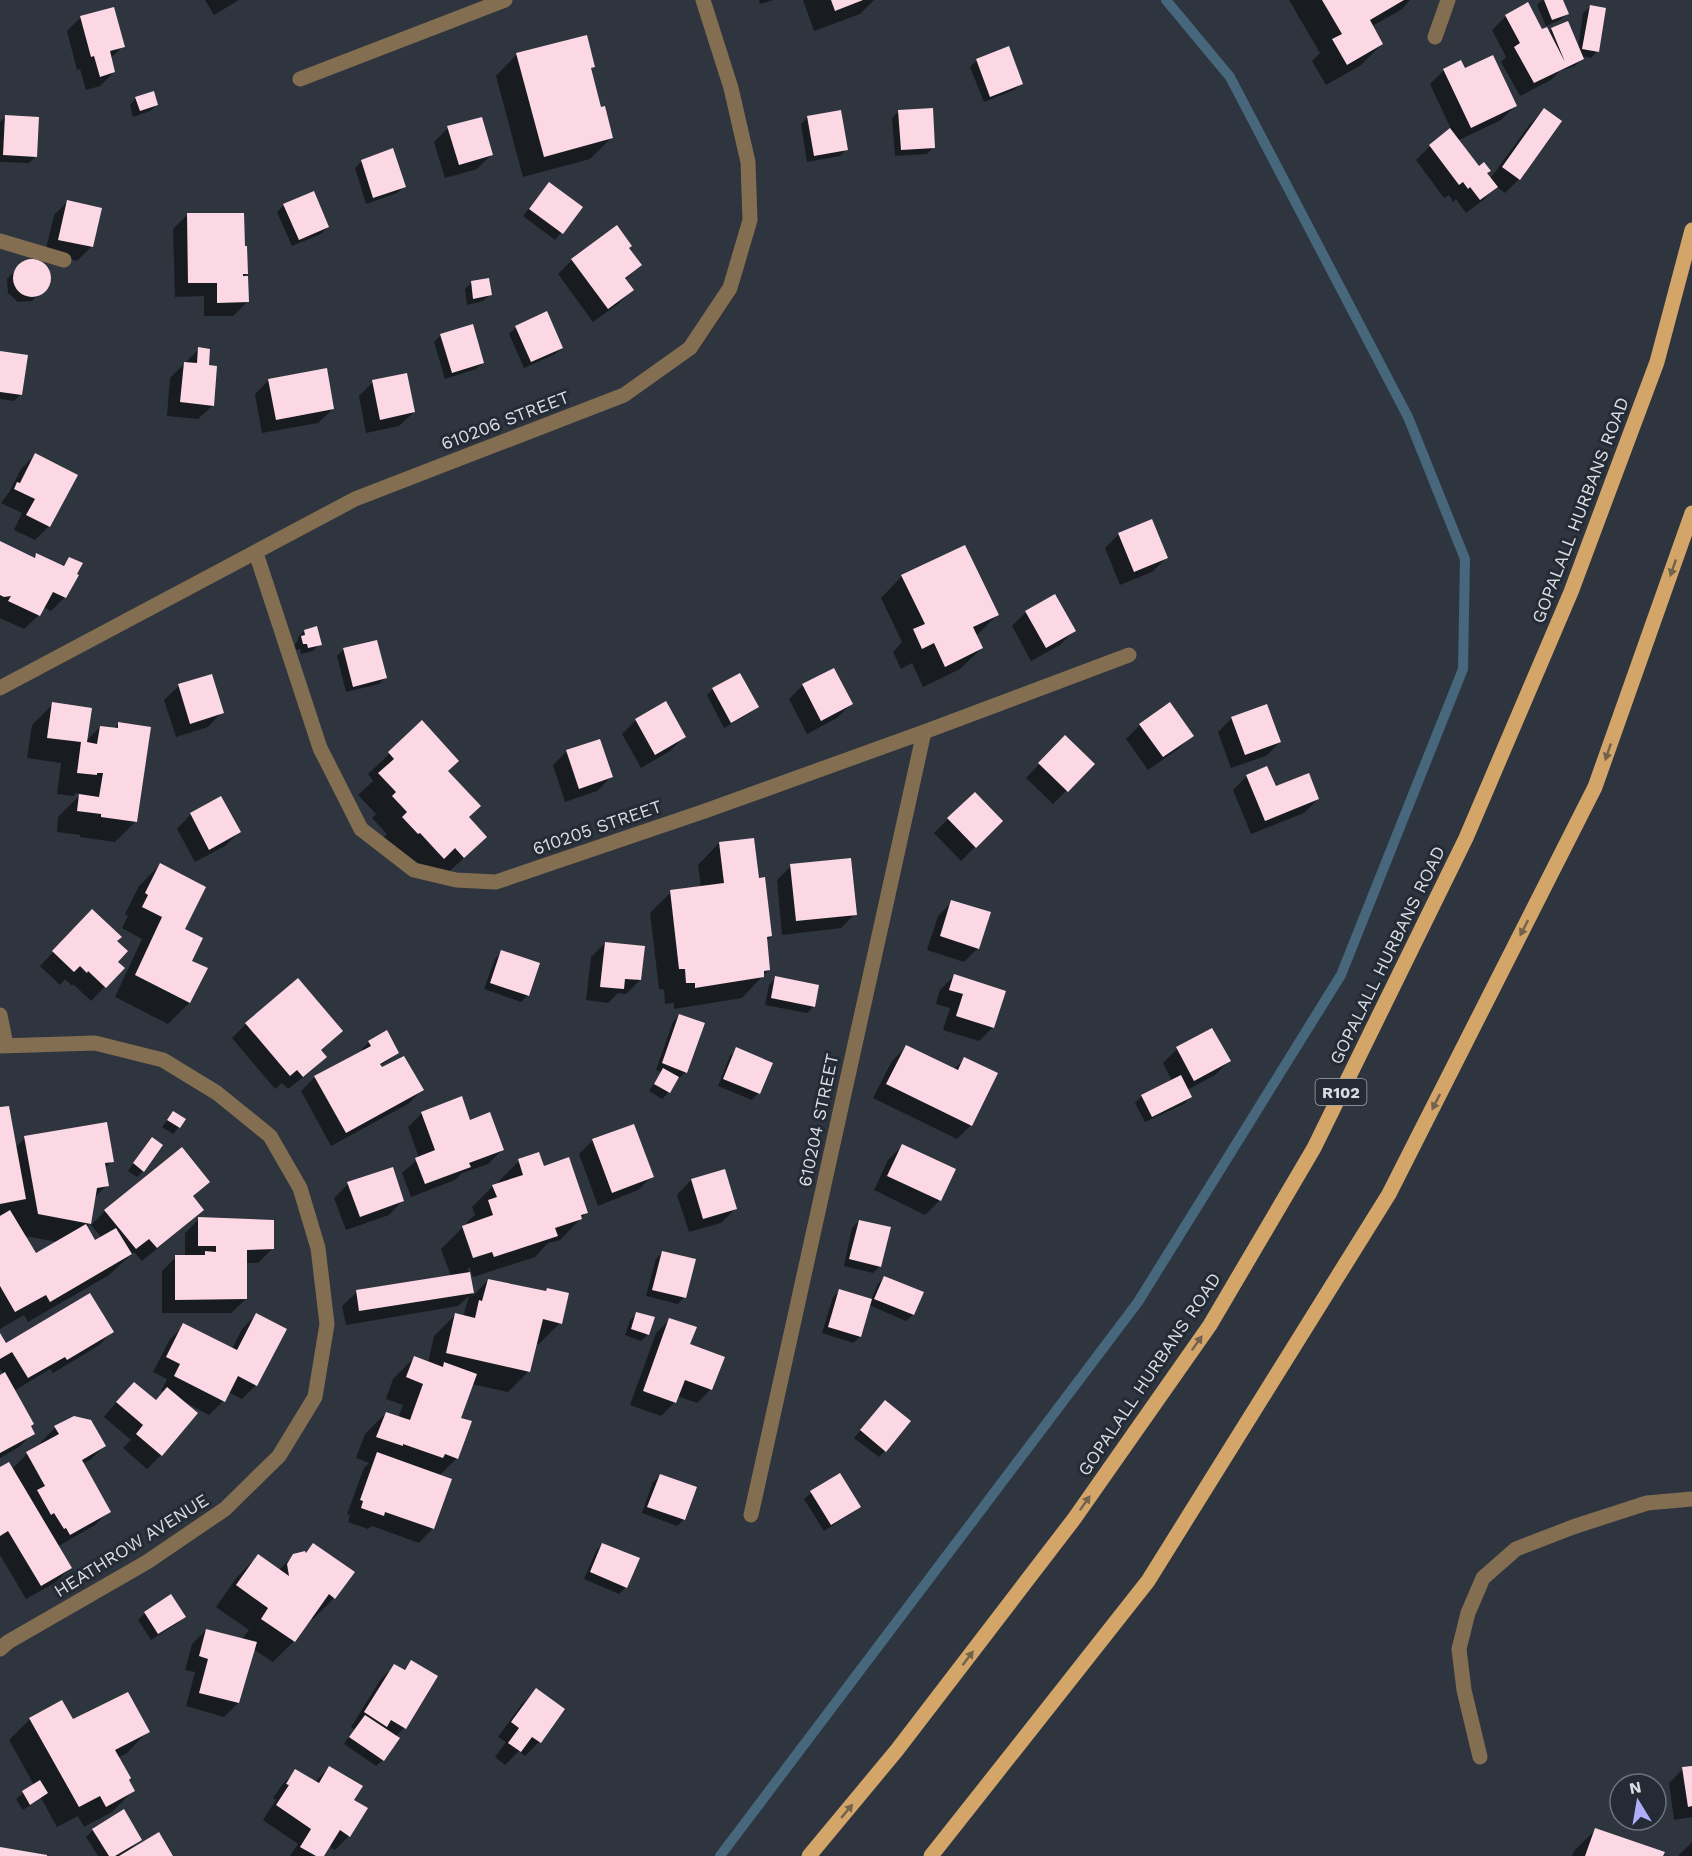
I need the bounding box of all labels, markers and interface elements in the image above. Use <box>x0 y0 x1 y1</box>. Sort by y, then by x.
street label: 610206 STREET <box>438 386 572 454</box>
street label: GOPALALL HURBANS ROAD <box>1527 394 1633 626</box>
one-way arrow <box>1667 559 1677 577</box>
one-way arrow <box>1602 743 1612 761</box>
street label: 610205 STREET <box>530 795 664 859</box>
street label: GOPALALL HURBANS ROAD <box>1325 842 1449 1068</box>
one-way arrow <box>1519 920 1529 937</box>
street label: 610204 STREET <box>794 1051 842 1189</box>
road number: R102 <box>1316 1079 1366 1105</box>
one-way arrow <box>1431 1094 1441 1111</box>
street label: GOPALALL HURBANS ROAD <box>1073 1268 1225 1480</box>
one-way arrow <box>1191 1335 1202 1351</box>
street label: HEATHROW AVENUE <box>50 1489 212 1601</box>
one-way arrow <box>1079 1495 1091 1511</box>
one-way arrow <box>961 1651 973 1666</box>
north arrow <box>1608 1772 1668 1832</box>
text: N <box>1628 1777 1643 1798</box>
one-way arrow <box>840 1803 853 1819</box>

